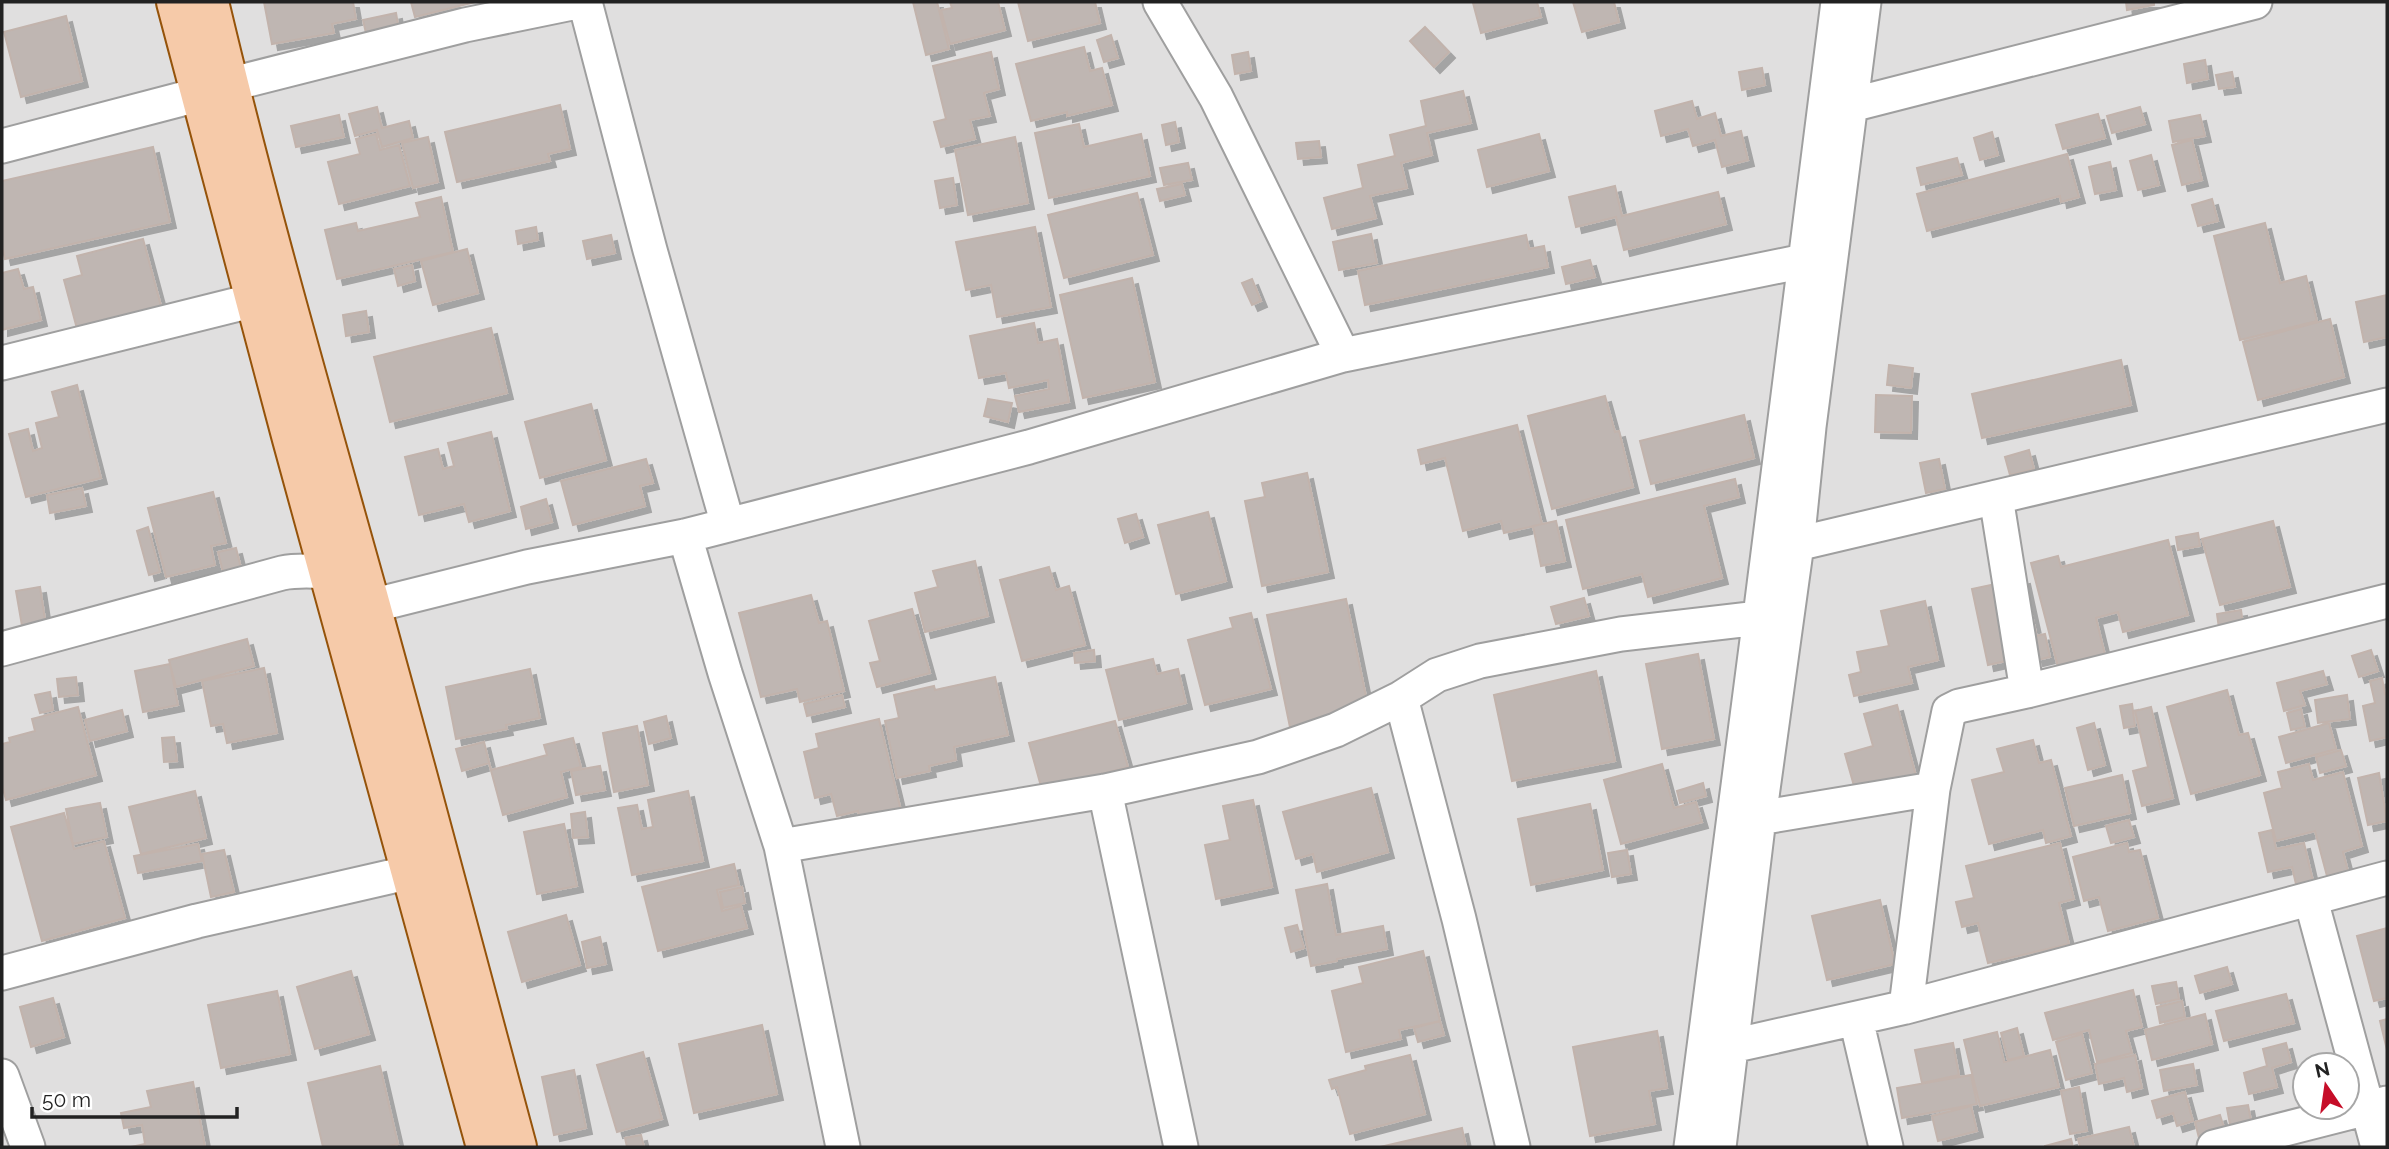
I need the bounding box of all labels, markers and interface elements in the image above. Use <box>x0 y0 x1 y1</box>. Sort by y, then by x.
north arrow <box>2291 1051 2361 1121</box>
text: N <box>2313 1057 2332 1082</box>
scale bar <box>32 1076 236 1120</box>
text: 50 m <box>42 1087 91 1112</box>

